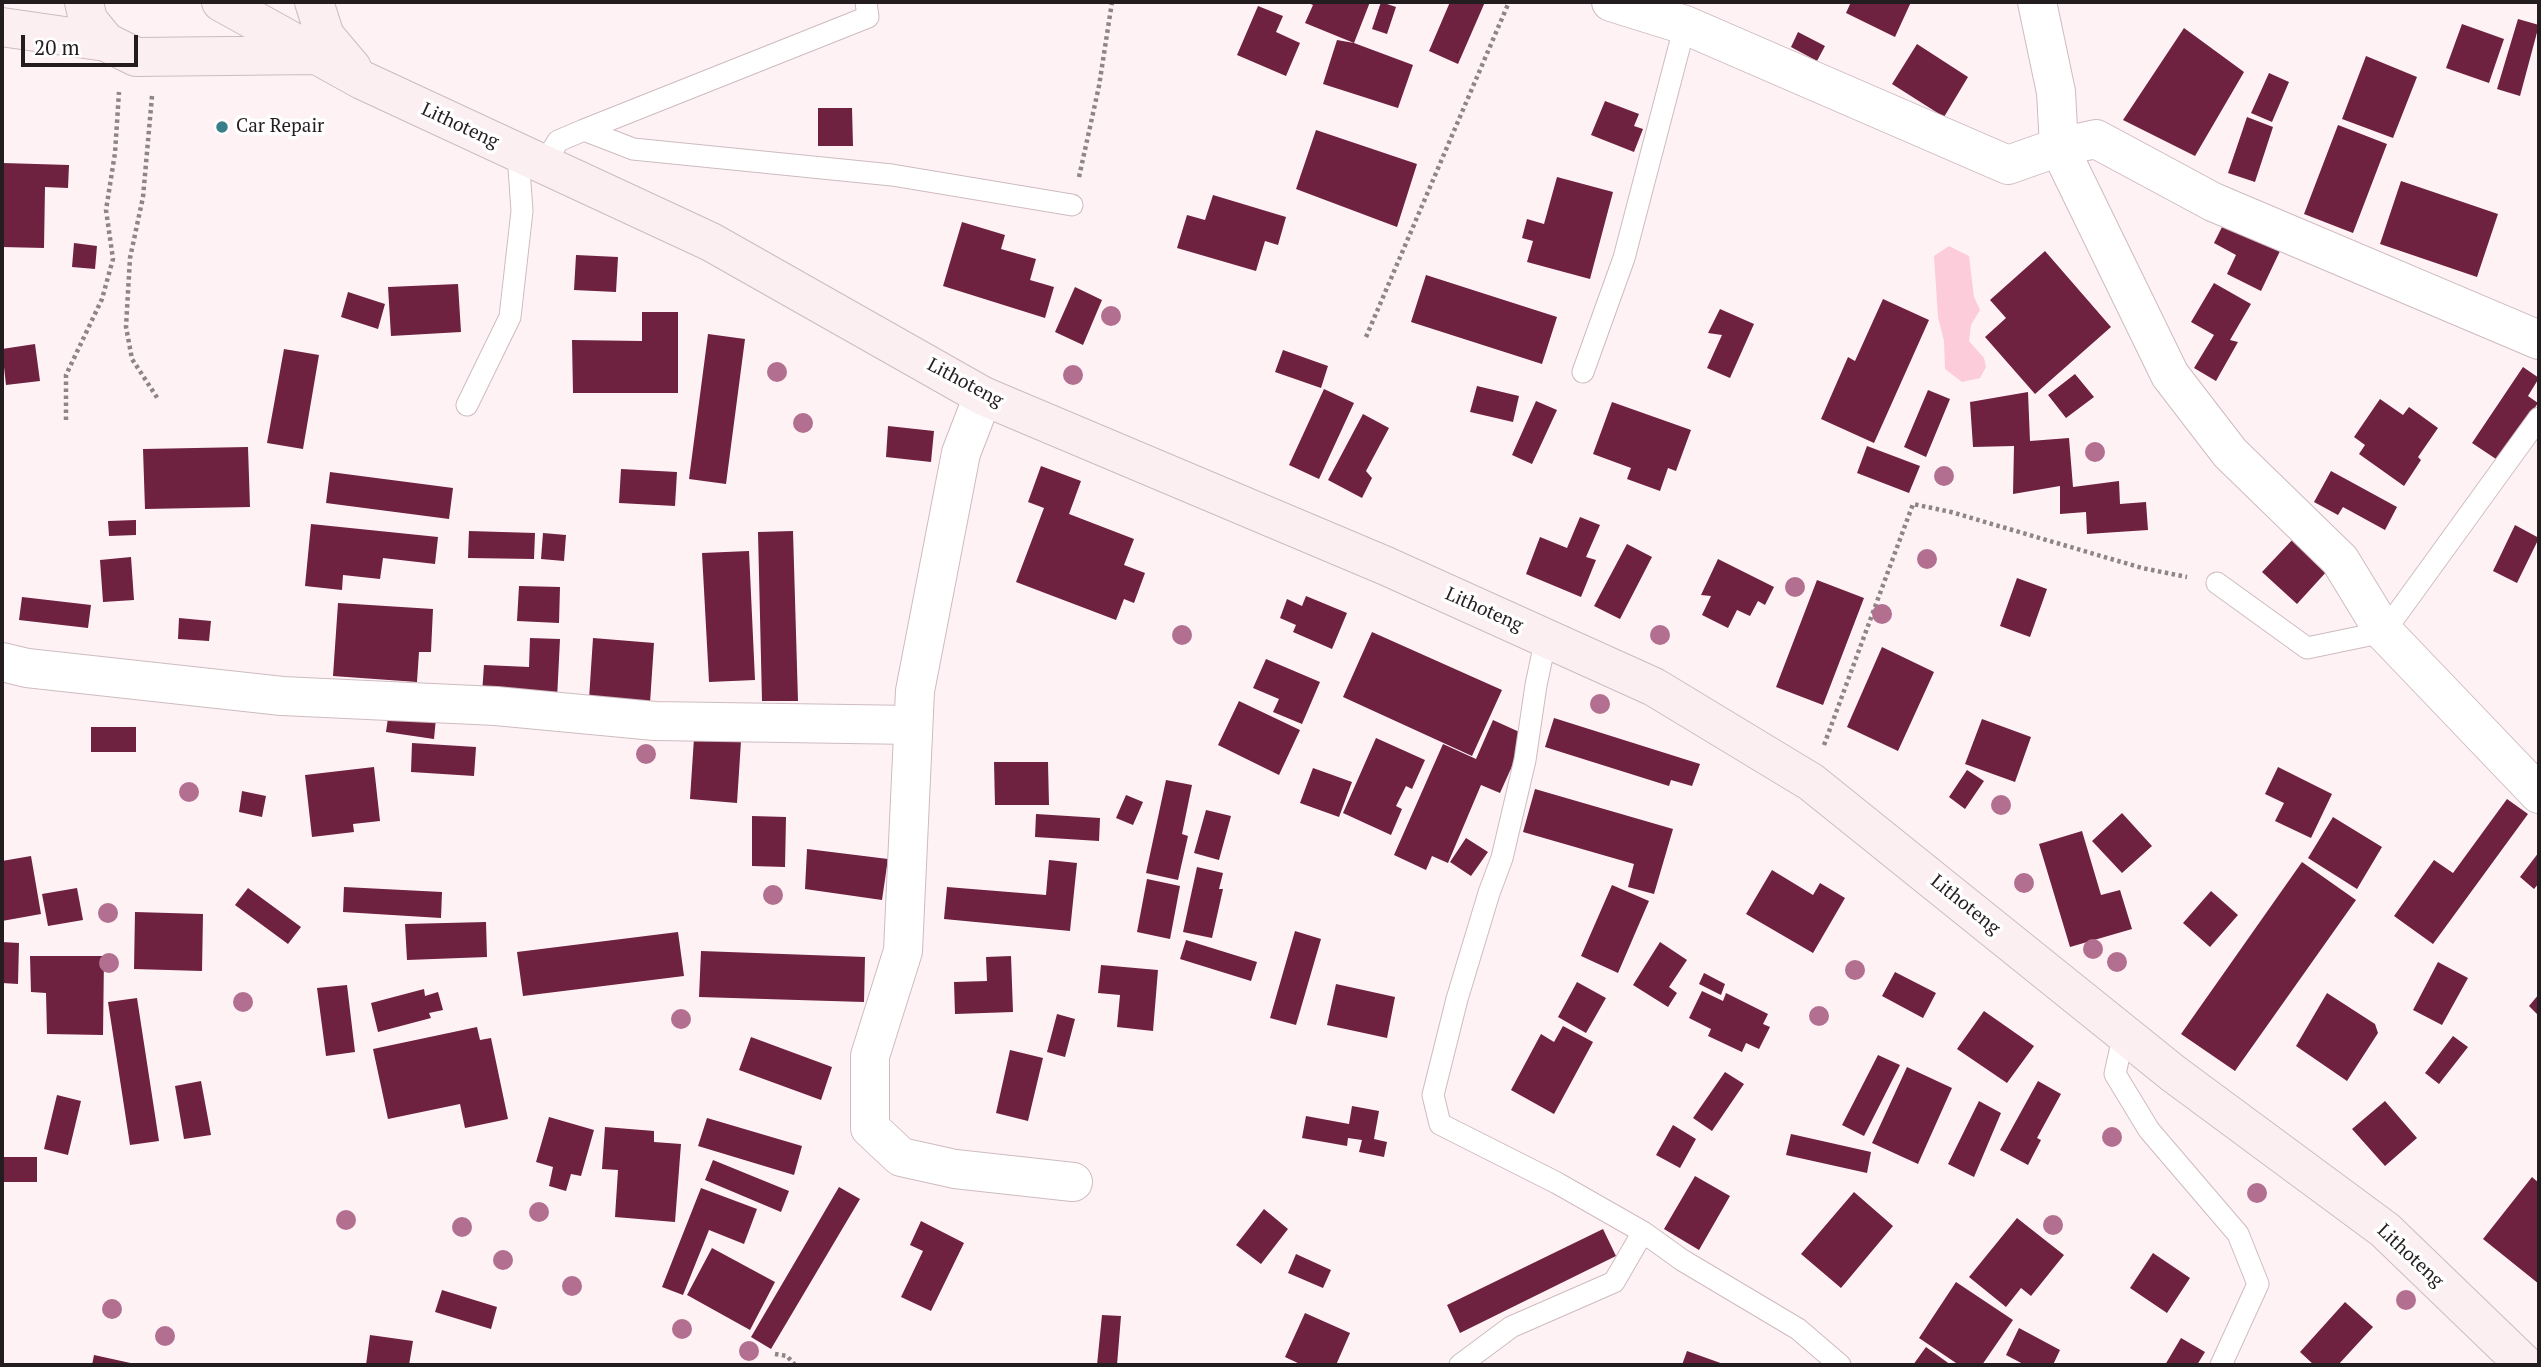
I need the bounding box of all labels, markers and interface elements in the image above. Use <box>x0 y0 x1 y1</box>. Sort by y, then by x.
scale bar <box>24 21 142 65</box>
text: 20 m <box>34 33 80 61</box>
street label: Lithoteng <box>418 98 502 154</box>
place label: Car Repair <box>236 116 324 138</box>
marker: Car Repair <box>214 119 230 135</box>
street label: Lithoteng <box>923 354 1007 412</box>
street label: Lithoteng <box>1442 583 1526 637</box>
street label: Lithoteng <box>1926 870 2004 940</box>
street label: Lithoteng <box>2372 1220 2448 1292</box>

